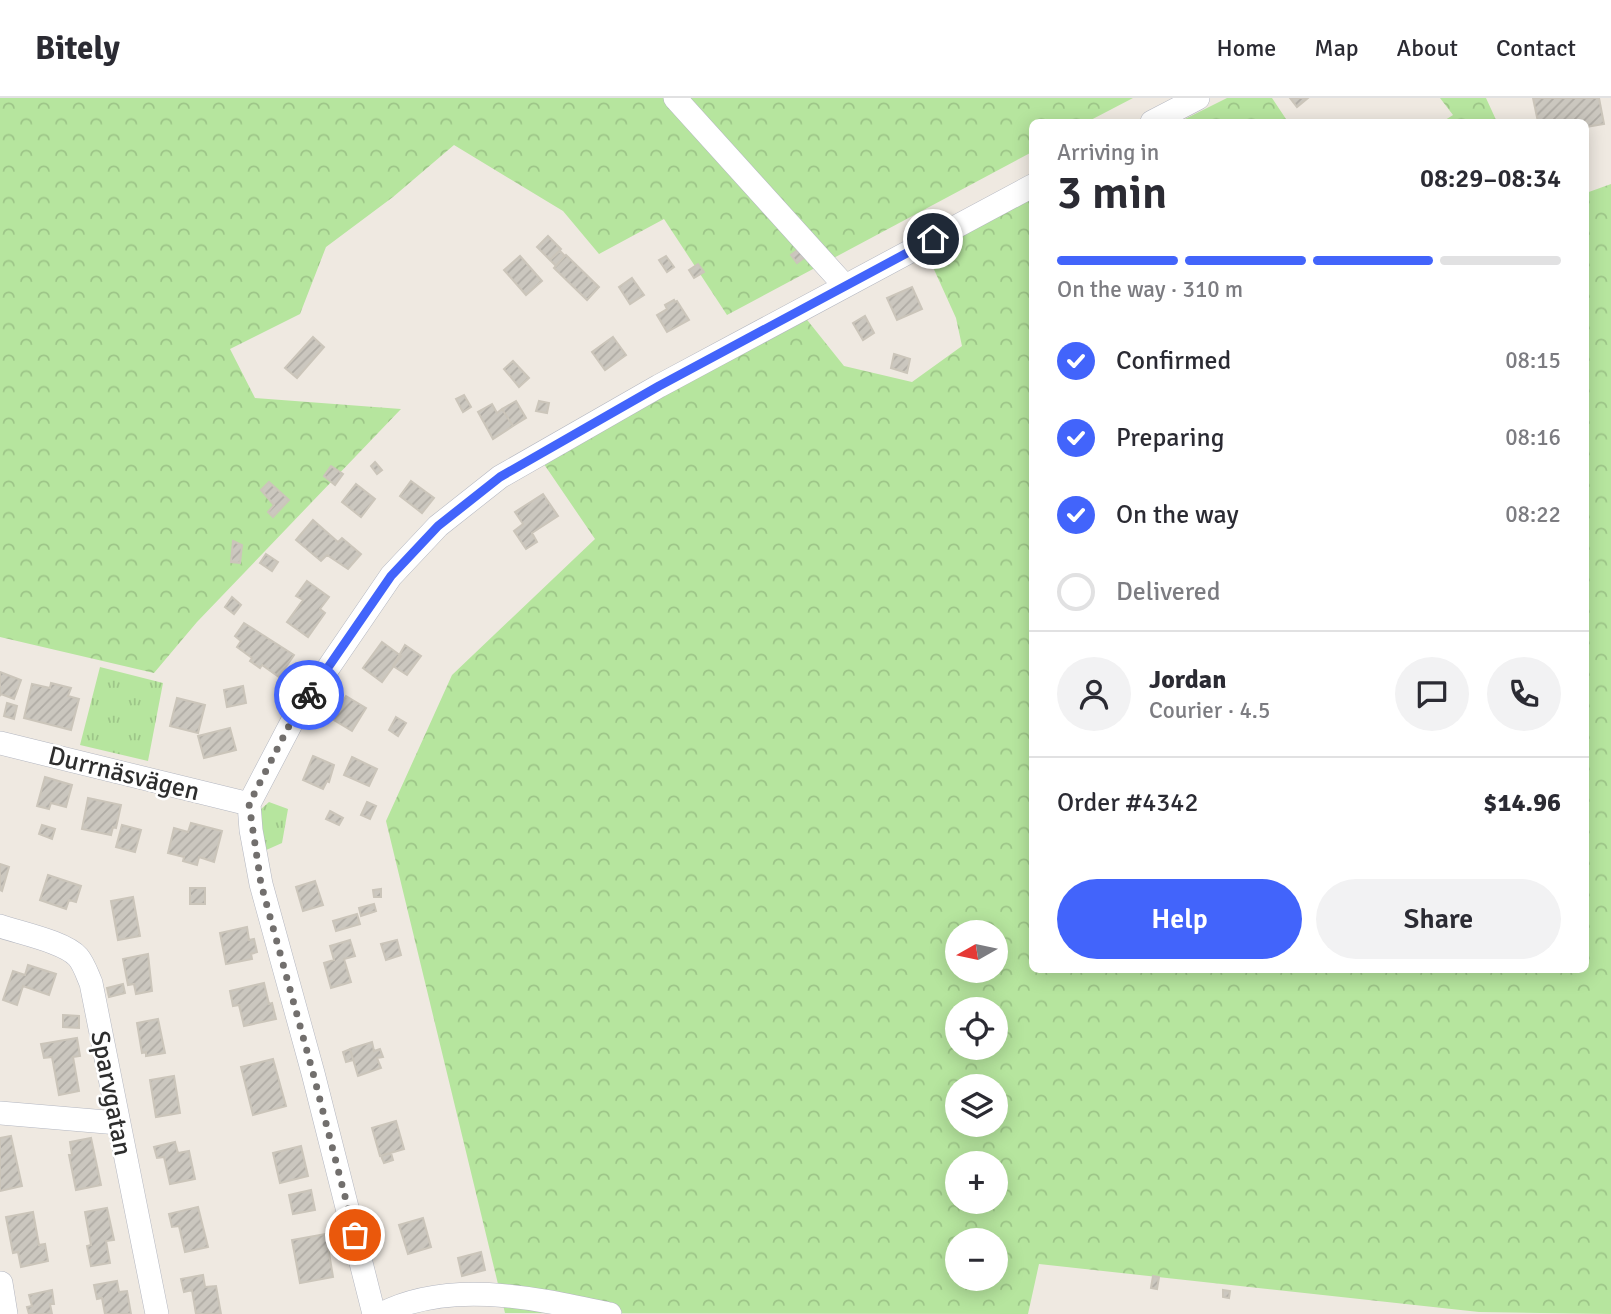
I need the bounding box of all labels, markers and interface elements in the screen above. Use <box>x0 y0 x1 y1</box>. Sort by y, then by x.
text: Bitely <box>35 28 120 69</box>
text: Home <box>1216 33 1276 63</box>
text: Map <box>1314 33 1359 63</box>
text: About <box>1397 33 1458 63</box>
text: Contact <box>1496 33 1576 63</box>
text: Arriving in <box>1057 138 1159 167</box>
text: 08:29–08:34 <box>1420 163 1561 195</box>
text: 3 min <box>1057 165 1167 221</box>
pin <box>903 209 963 269</box>
icon: home <box>914 220 952 258</box>
text: On the way · 310 m <box>1057 275 1243 304</box>
icon: check <box>1057 342 1095 380</box>
text: Confirmed <box>1116 345 1231 377</box>
text: 08:15 <box>1505 346 1561 375</box>
icon: check <box>1057 419 1095 457</box>
text: Preparing <box>1116 422 1224 454</box>
text: 08:16 <box>1505 423 1561 452</box>
icon: check <box>1057 496 1095 534</box>
text: On the way <box>1116 499 1239 531</box>
text: 08:22 <box>1505 500 1561 529</box>
text: Delivered <box>1116 576 1221 608</box>
button: person <box>1057 657 1131 731</box>
button: chat <box>1395 657 1469 731</box>
button: phone <box>1487 657 1561 731</box>
courier <box>274 660 344 730</box>
text: Jordan <box>1149 664 1226 696</box>
icon: bike <box>290 676 328 714</box>
text: Courier · 4.5 <box>1149 696 1270 725</box>
street label: Durrnäsvägen <box>45 740 203 808</box>
text: Order #4342 <box>1057 787 1198 819</box>
text: $14.96 <box>1483 787 1561 819</box>
button: Help <box>1057 879 1302 959</box>
button: Share <box>1316 879 1561 959</box>
north arrow <box>945 920 1008 984</box>
map controls <box>945 920 1008 1291</box>
button: locate <box>945 997 1008 1060</box>
street label: Sparvgatan <box>83 1028 139 1158</box>
button: layers <box>945 1074 1008 1137</box>
button: + <box>945 1151 1008 1214</box>
pin <box>325 1205 385 1265</box>
icon: bag <box>336 1216 374 1254</box>
button: − <box>945 1228 1008 1291</box>

